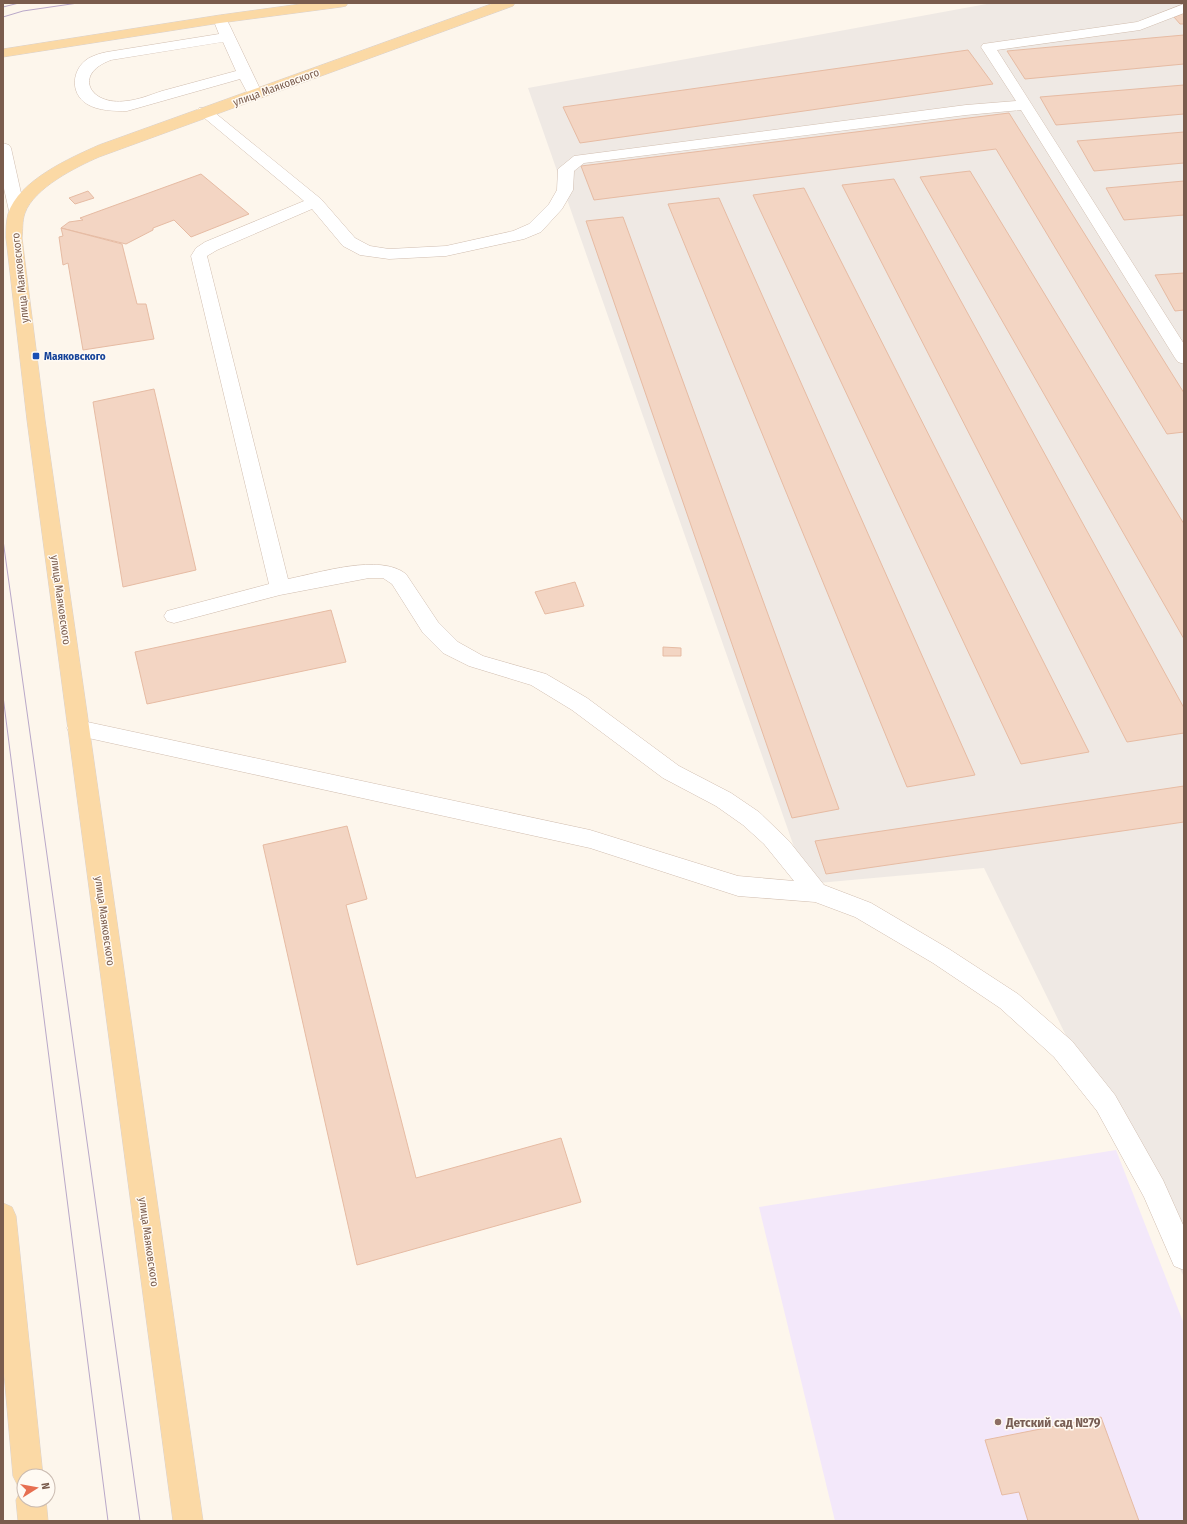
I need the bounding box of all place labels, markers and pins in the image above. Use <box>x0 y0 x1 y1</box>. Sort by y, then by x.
place label: Маяковского <box>44 350 106 363</box>
marker: Маяковского <box>31 351 41 361</box>
place label: Детский сад №79 <box>1005 1415 1101 1430</box>
marker: Детский сад №79 <box>993 1417 1003 1427</box>

